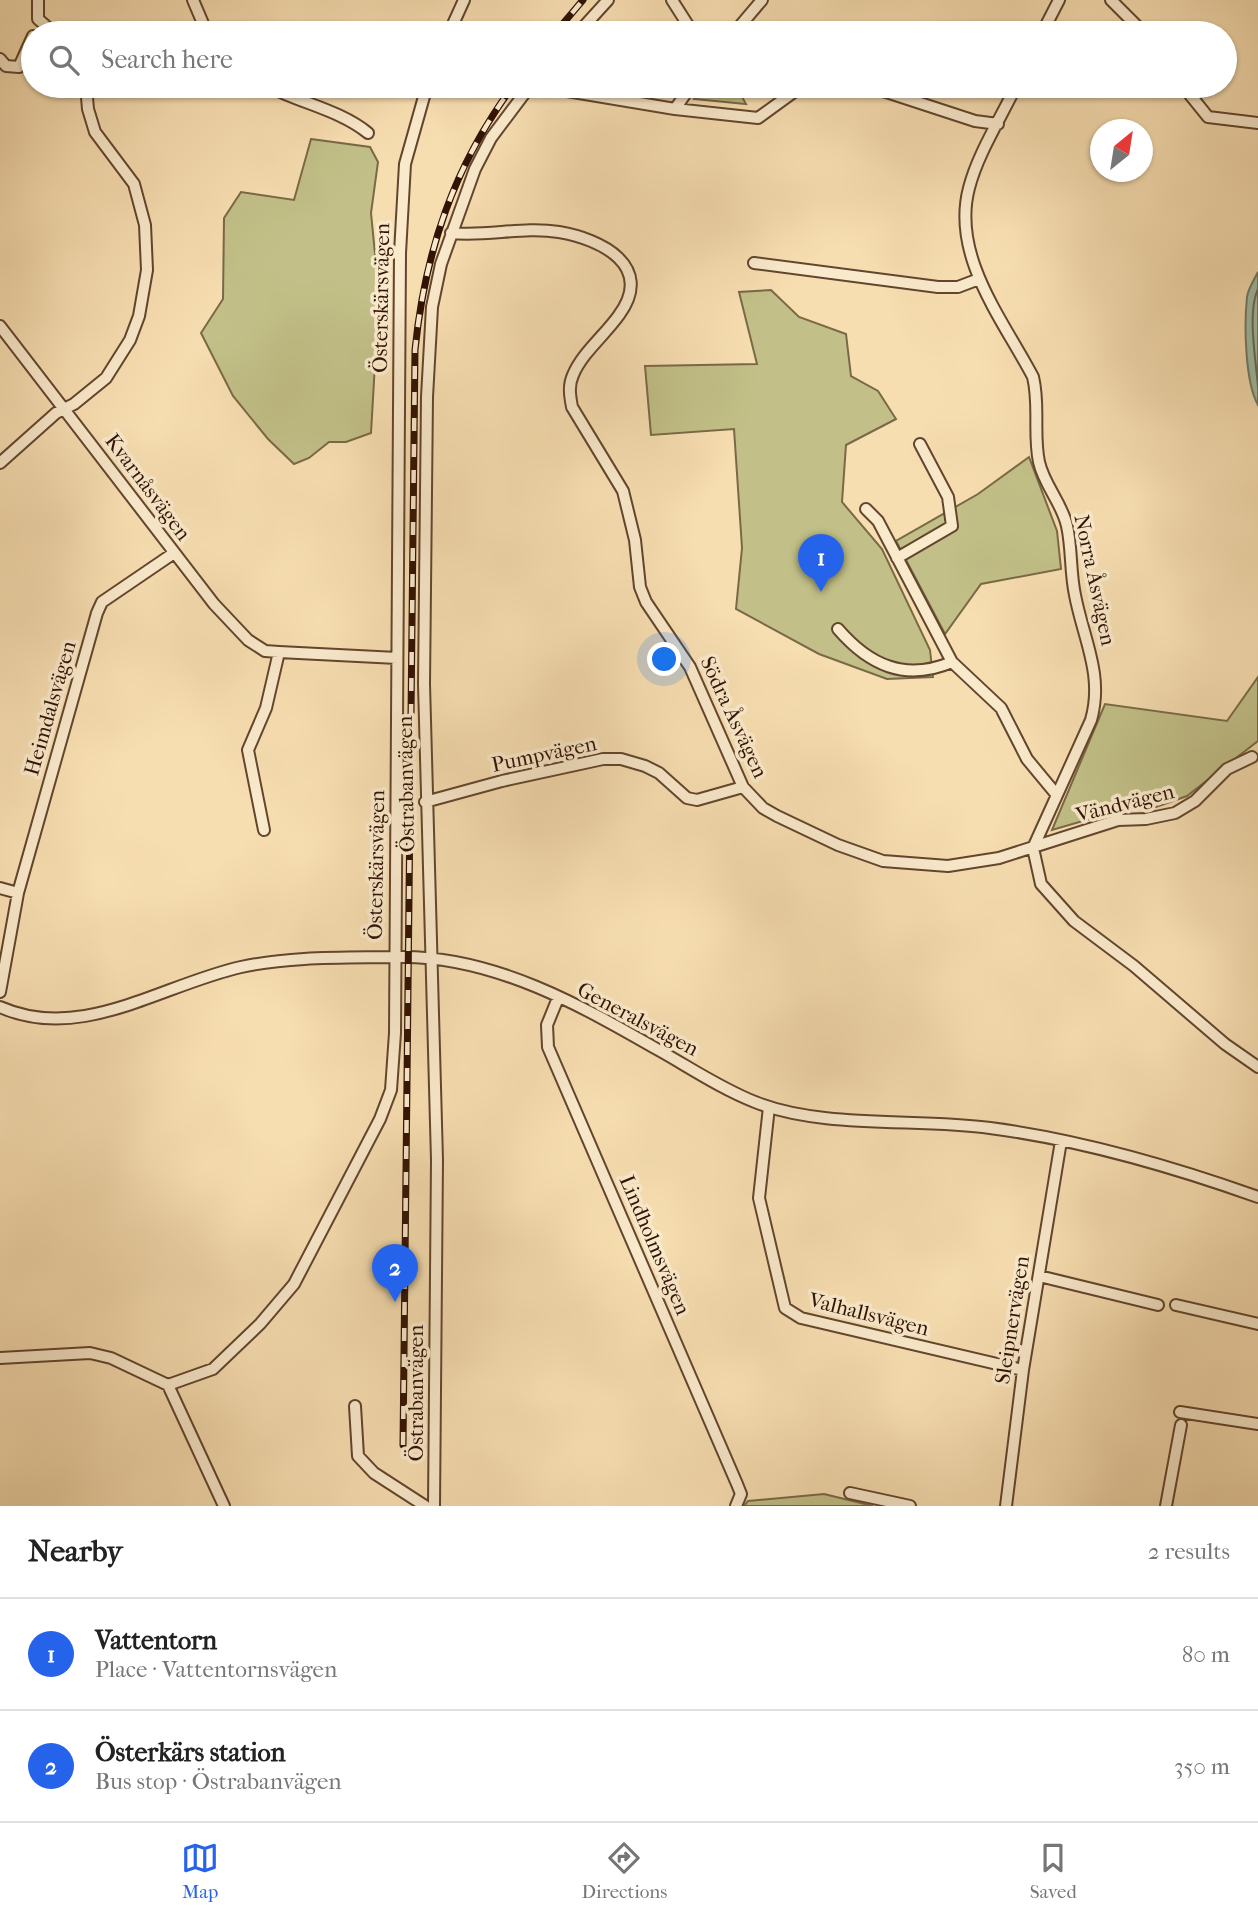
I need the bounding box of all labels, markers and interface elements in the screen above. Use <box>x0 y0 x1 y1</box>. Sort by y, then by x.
search box <box>21 21 1237 98</box>
icon: search <box>45 41 83 79</box>
text: Search here <box>101 44 233 75</box>
north arrow <box>1090 119 1153 182</box>
street label: Österskärsvägen <box>368 223 394 373</box>
street label: Kvarnåsvägen <box>100 429 196 545</box>
street label: Norra Åsvägen <box>1069 512 1121 648</box>
pin: 1 <box>798 534 844 592</box>
street label: Heimdalsvägen <box>19 638 81 778</box>
your location <box>647 642 681 676</box>
street label: Södra Åsvägen <box>695 652 773 782</box>
street label: Östrabanvägen <box>393 715 419 853</box>
street label: Pumpvägen <box>489 731 599 777</box>
street label: Vändvägen <box>1072 779 1177 827</box>
street label: Österskärsvägen <box>363 790 389 940</box>
street label: Generalsvägen <box>573 977 703 1061</box>
street label: Lindholmsvägen <box>615 1172 695 1318</box>
pin: 2 <box>372 1244 418 1302</box>
street label: Sleipnervägen <box>990 1254 1034 1386</box>
street label: Valhallsvägen <box>806 1287 931 1340</box>
street label: Östrabanvägen <box>404 1325 428 1461</box>
text: Nearby <box>28 1534 123 1569</box>
text: 2 results <box>1148 1538 1230 1565</box>
text: Vattentorn <box>95 1625 217 1656</box>
text: 1 <box>47 1641 55 1668</box>
text: 80 m <box>1182 1641 1230 1668</box>
text: Place · Vattentornsvägen <box>95 1656 337 1683</box>
text: Österkärs station <box>95 1737 286 1768</box>
text: 2 <box>45 1753 57 1780</box>
text: 350 m <box>1174 1753 1230 1780</box>
text: Bus stop · Östrabanvägen <box>95 1768 342 1795</box>
tab: Map <box>181 1839 219 1903</box>
tab: Directions <box>582 1839 667 1903</box>
tab: Saved <box>1030 1839 1077 1903</box>

